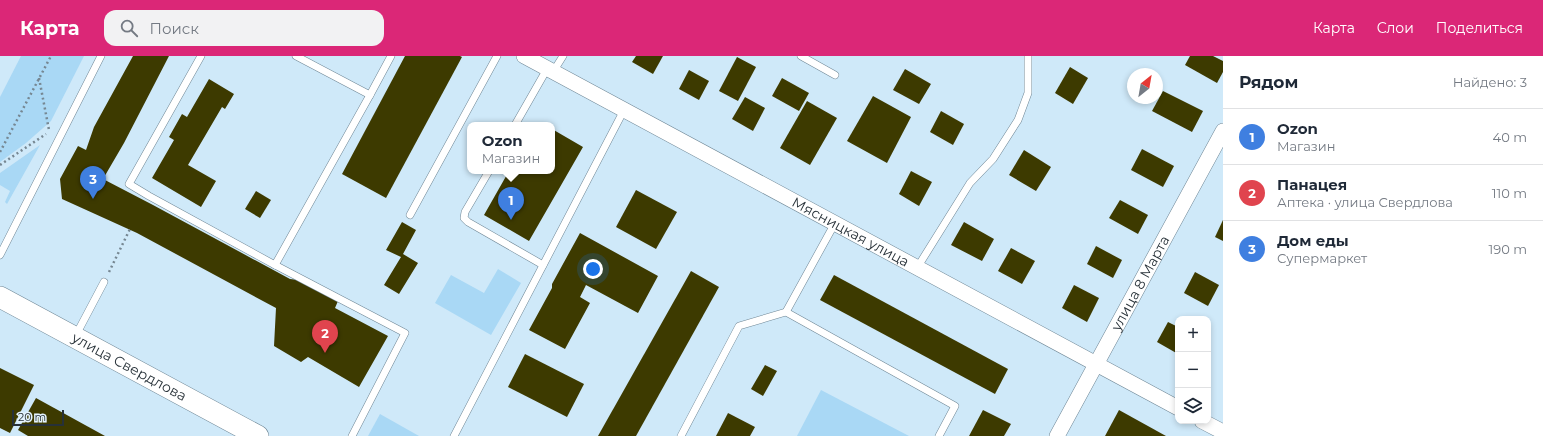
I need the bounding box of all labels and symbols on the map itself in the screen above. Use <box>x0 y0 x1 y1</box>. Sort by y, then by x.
north arrow <box>1127 68 1163 104</box>
pin: 3 <box>80 166 106 199</box>
pin: 1 <box>498 187 524 220</box>
street label: Мясницкая улица <box>789 193 912 271</box>
street label: улица 8 Марта <box>1107 232 1173 335</box>
your location <box>583 259 603 279</box>
pin: 2 <box>312 320 338 353</box>
street label: улица Свердлова <box>68 328 190 405</box>
scale bar <box>12 408 64 427</box>

